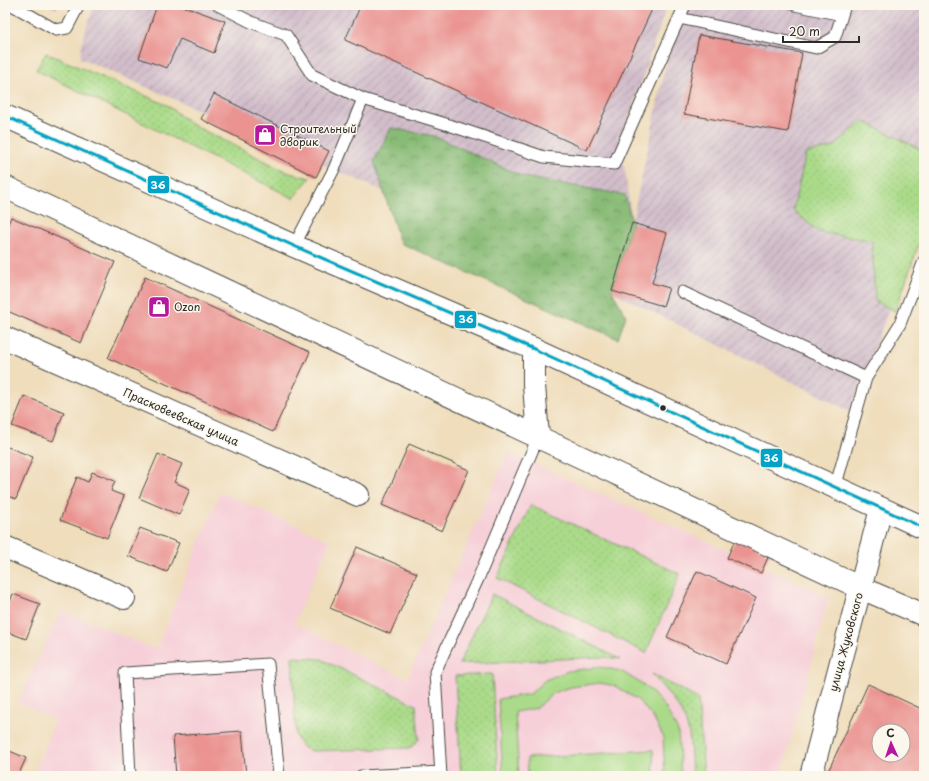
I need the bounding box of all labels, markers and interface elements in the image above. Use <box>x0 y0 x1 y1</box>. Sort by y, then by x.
scale bar <box>783 18 859 44</box>
text: 20 m <box>789 22 820 40</box>
place label: Строительный дворик <box>280 120 357 150</box>
shop icon: Строительный дворик <box>252 122 278 148</box>
line badge: 36 <box>147 175 170 194</box>
text: 36 <box>151 176 166 193</box>
shop icon: Ozon <box>146 294 172 320</box>
place label: Ozon <box>174 298 200 315</box>
line badge: 36 <box>454 310 477 329</box>
text: 36 <box>459 310 474 327</box>
street label: Прасковеевская улица <box>121 383 242 450</box>
unlabelled marker <box>658 403 668 413</box>
line badge: 36 <box>760 448 783 468</box>
text: 36 <box>764 449 779 466</box>
street label: улица Жуковского <box>824 590 867 693</box>
north arrow <box>871 723 911 763</box>
text: С <box>886 724 895 741</box>

